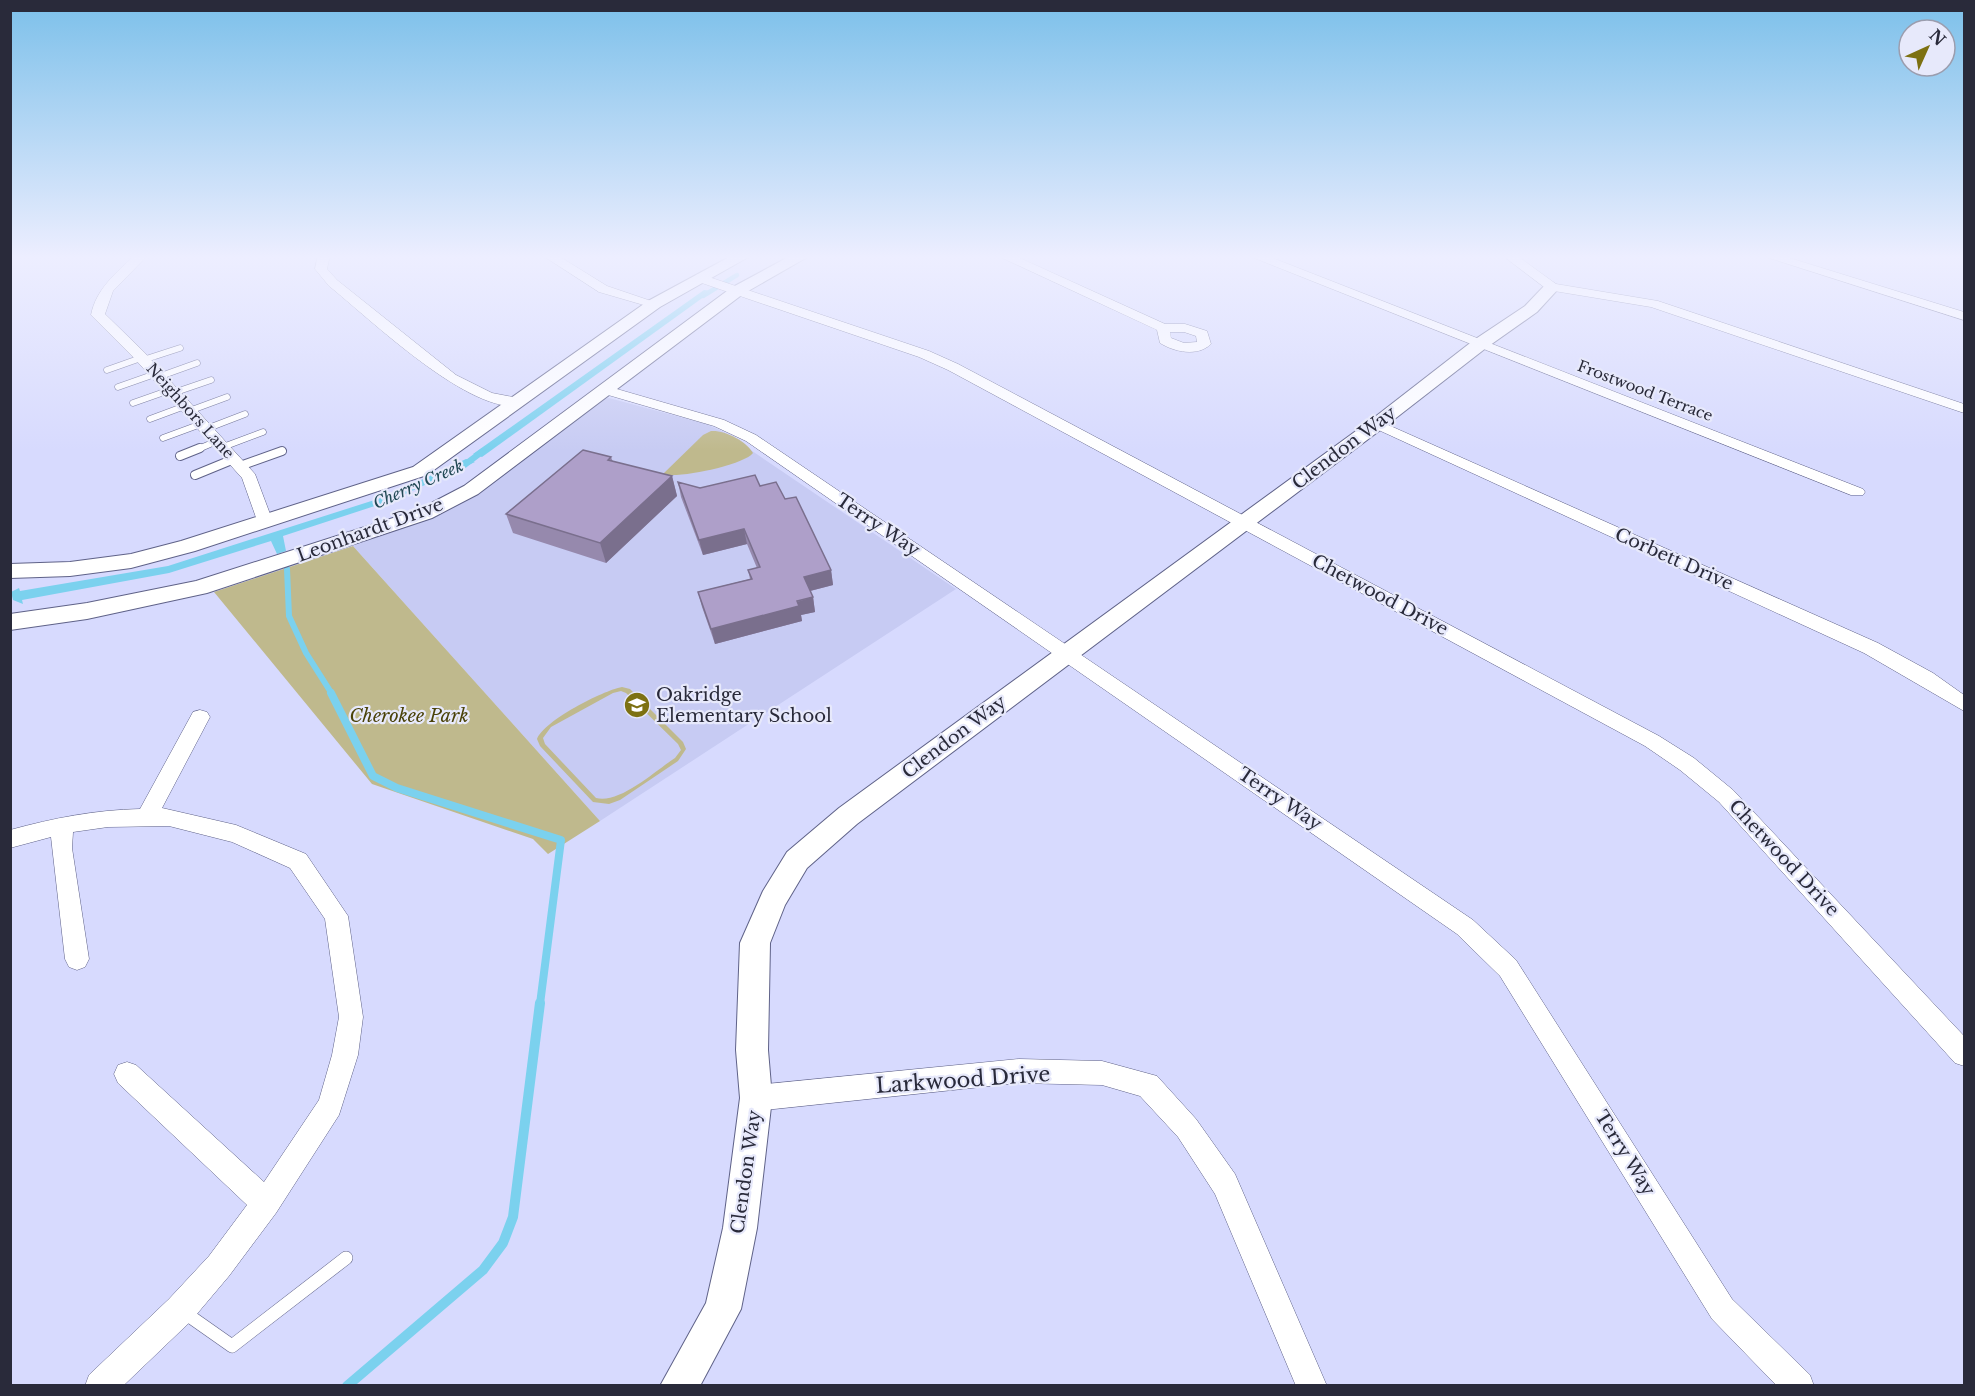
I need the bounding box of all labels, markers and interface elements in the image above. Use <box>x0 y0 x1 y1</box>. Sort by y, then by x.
north arrow <box>1897 18 1957 78</box>
text: N <box>1925 25 1950 50</box>
street label: Frostwood Terrace <box>1575 356 1716 425</box>
street label: Neighbors Lane <box>142 359 238 462</box>
street label: Clendon Way <box>1288 401 1401 494</box>
water label: Cherry Creek <box>370 455 466 513</box>
street label: Terry Way <box>832 489 924 561</box>
street label: Leonhardt Drive <box>294 493 446 567</box>
street label: Corbett Drive <box>1611 523 1737 595</box>
street label: Chetwood Drive <box>1308 550 1452 640</box>
place label: Oakridge Elementary School <box>656 684 832 727</box>
school or university icon: Oakridge Elementary School <box>622 690 652 720</box>
street label: Clendon Way <box>898 690 1011 783</box>
park label: Cherokee Park <box>350 705 469 727</box>
street label: Terry Way <box>1234 763 1326 835</box>
street label: Chetwood Drive <box>1724 795 1844 921</box>
street label: Larkwood Drive <box>875 1061 1051 1099</box>
street label: Terry Way <box>1590 1106 1660 1200</box>
street label: Clendon Way <box>726 1108 766 1235</box>

